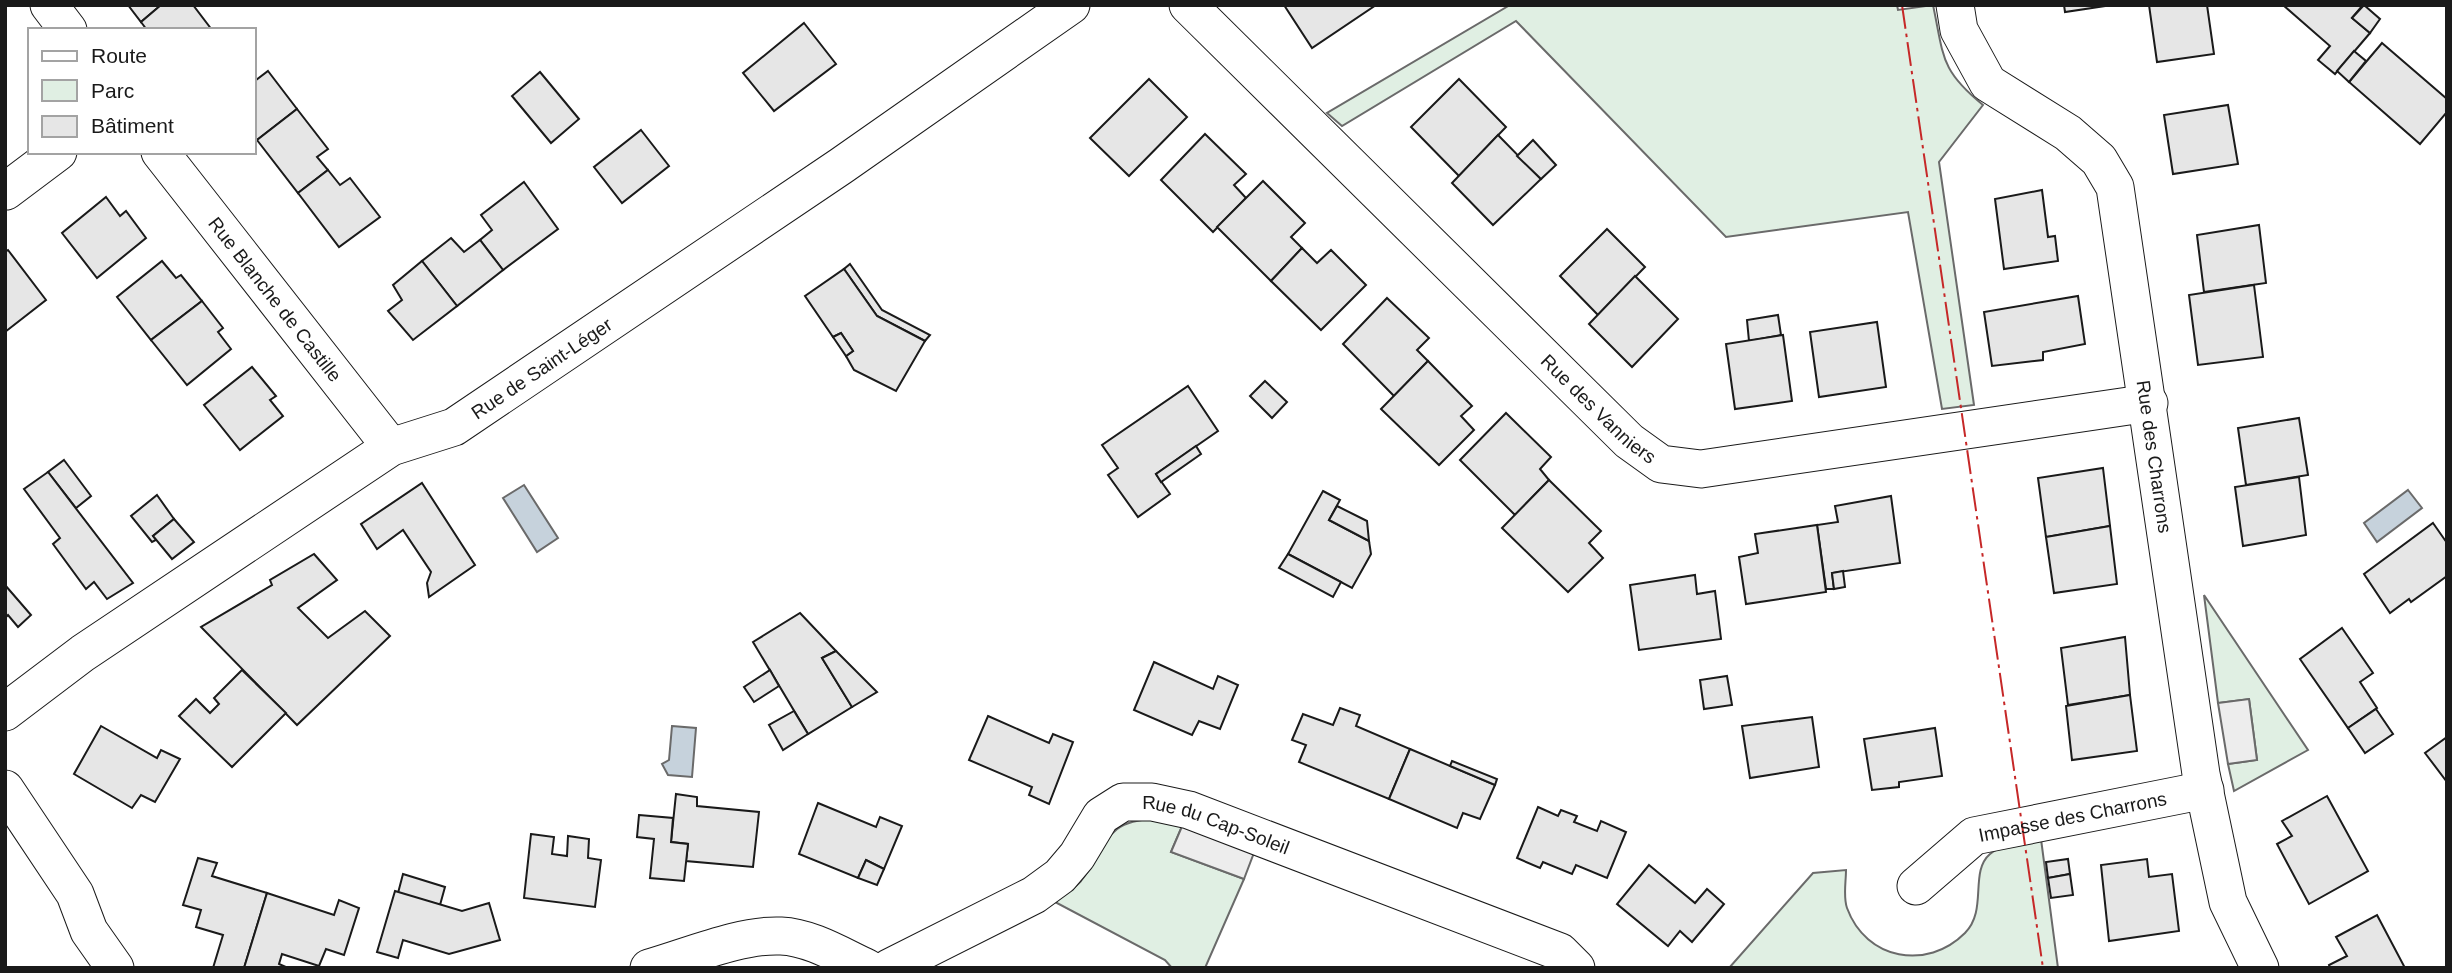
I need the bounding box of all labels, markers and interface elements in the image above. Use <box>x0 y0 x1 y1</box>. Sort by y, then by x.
legend <box>28 28 256 154</box>
text: Route <box>91 44 147 67</box>
text: Parc <box>91 79 134 102</box>
text: Bâtiment <box>91 114 174 137</box>
street label: Rue Blanche de Castille <box>204 213 346 386</box>
street label: Rue de Saint-Léger <box>468 313 617 423</box>
street label: Rue des Vanniers <box>1537 350 1660 468</box>
street label: Rue des Charrons <box>2132 379 2176 534</box>
street label: Impasse des Charrons <box>1977 788 2168 846</box>
street label: Rue du Cap-Soleil <box>1142 792 1292 858</box>

